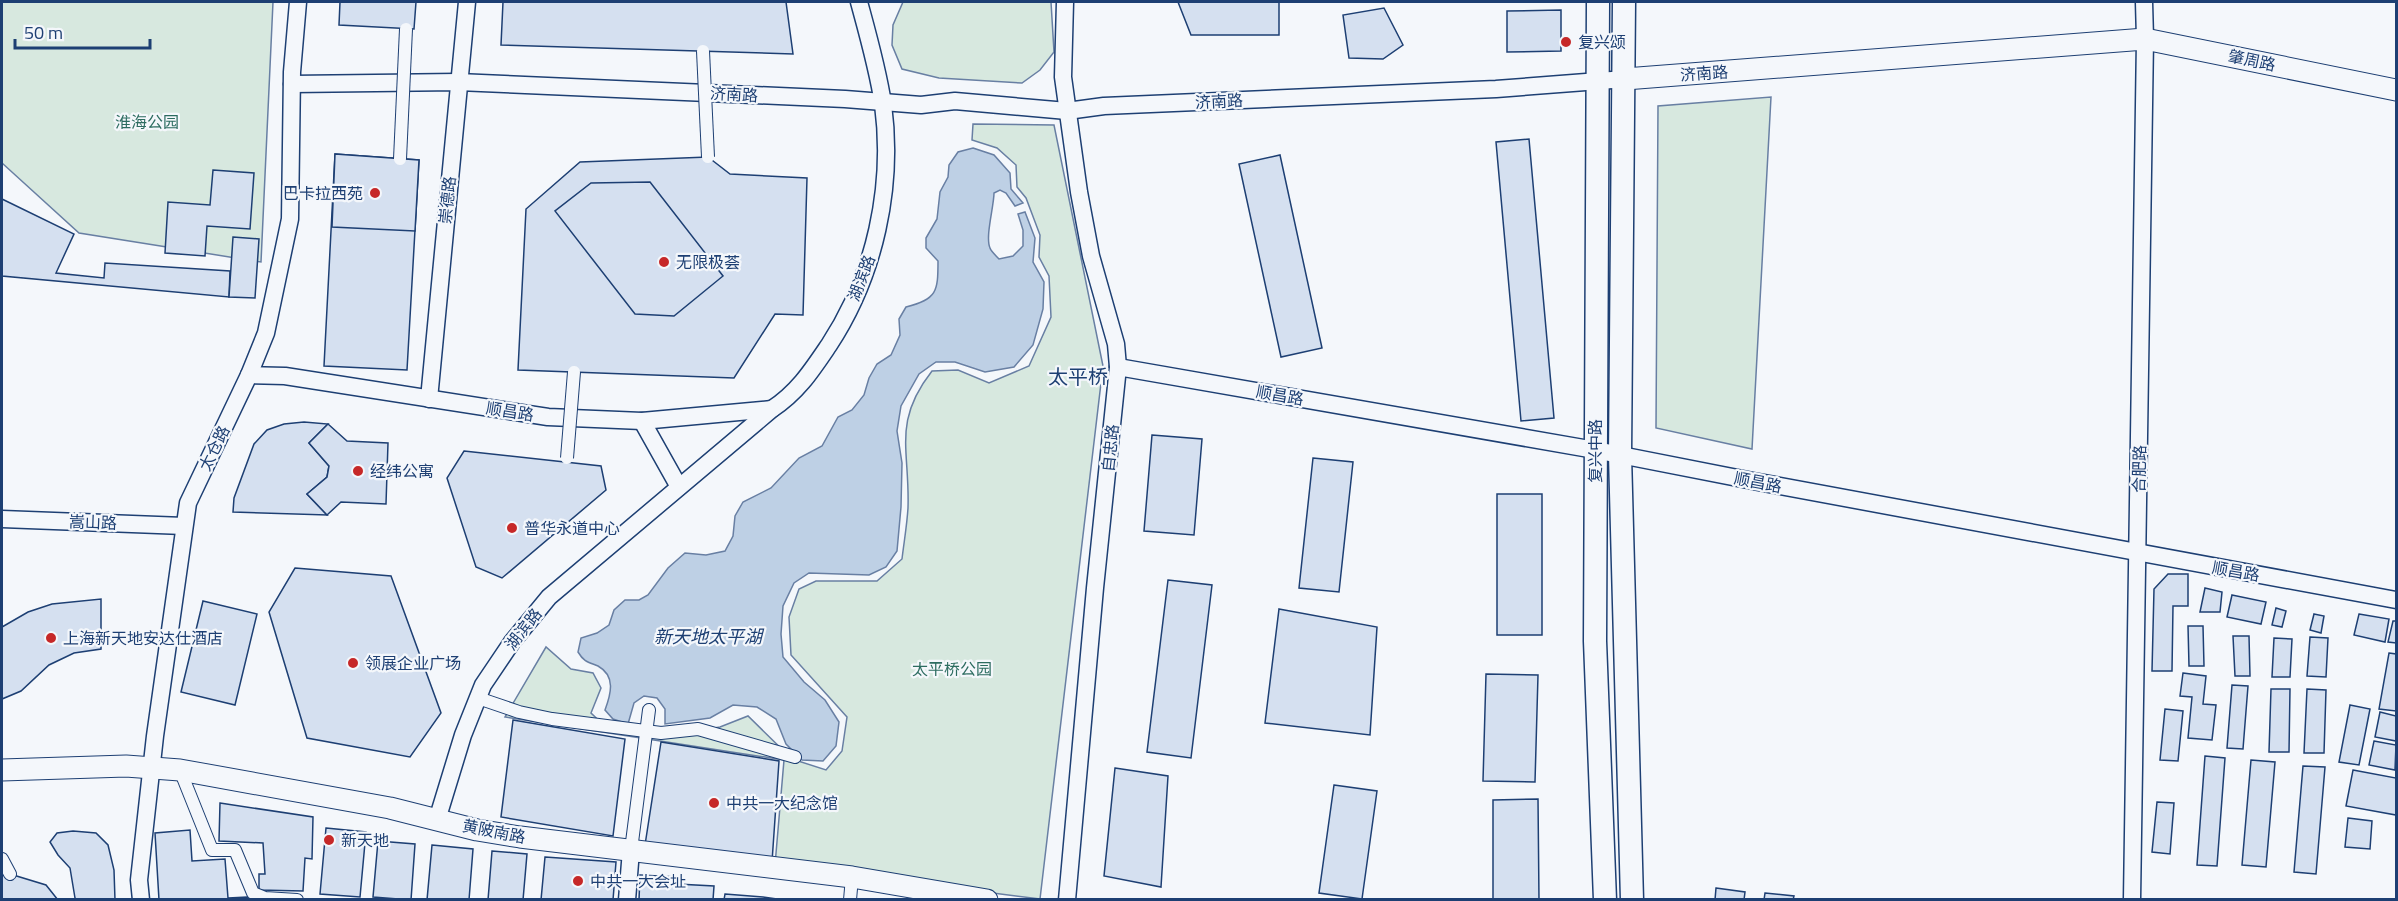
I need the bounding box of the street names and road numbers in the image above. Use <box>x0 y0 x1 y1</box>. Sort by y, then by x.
street label: 肇周路 <box>2226 43 2278 77</box>
street label: 济南路 <box>1679 59 1729 87</box>
street label: 济南路 <box>709 81 759 107</box>
street label: 济南路 <box>1194 88 1244 114</box>
street label: 崇德路 <box>433 175 461 225</box>
street label: 湖滨路 <box>841 251 881 305</box>
street label: 顺昌路 <box>1254 379 1306 411</box>
street label: 顺昌路 <box>484 395 536 427</box>
street label: 复兴中路 <box>1583 419 1607 483</box>
street label: 太仓路 <box>193 421 235 475</box>
street label: 自忠路 <box>1096 423 1124 473</box>
street label: 合肥路 <box>2127 445 2151 493</box>
street label: 顺昌路 <box>1732 466 1784 498</box>
street label: 嵩山路 <box>69 509 117 535</box>
street label: 顺昌路 <box>2210 555 2262 587</box>
street label: 湖滨路 <box>499 603 547 655</box>
street label: 黄陂南路 <box>460 813 528 849</box>

